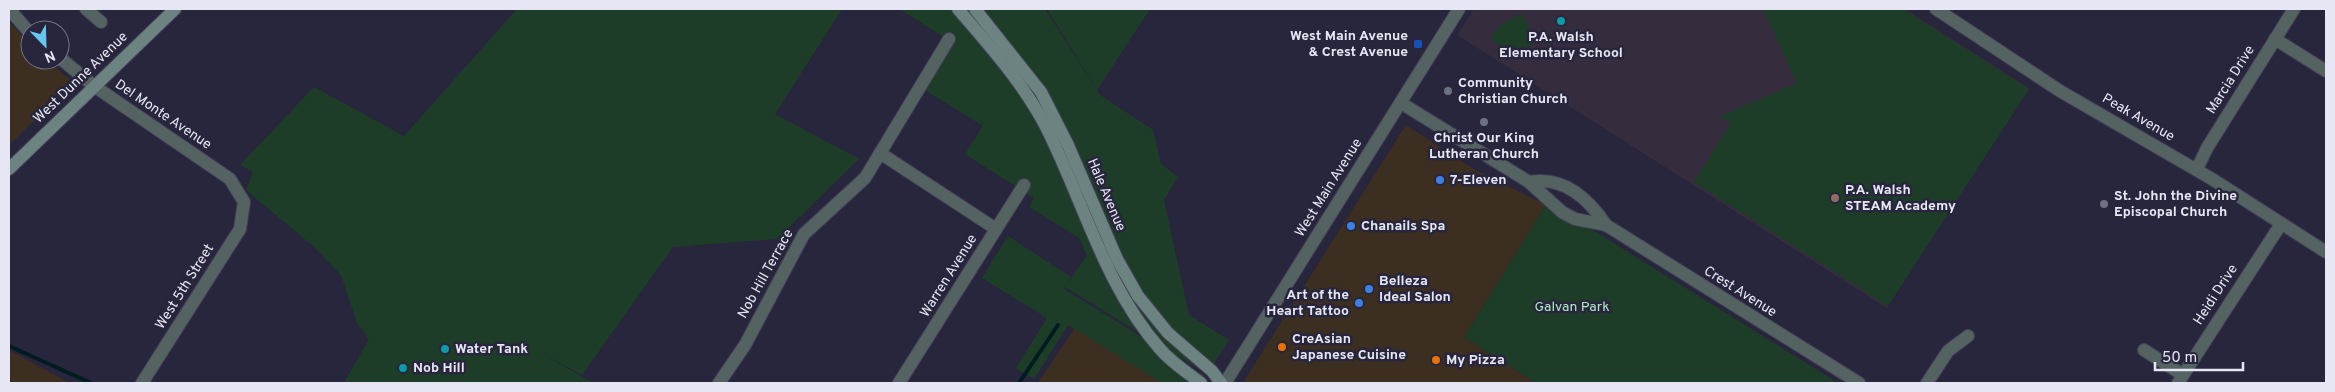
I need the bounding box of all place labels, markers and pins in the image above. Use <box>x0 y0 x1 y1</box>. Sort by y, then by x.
marker: P.A. Walsh Elementary School <box>1555 15 1567 27</box>
place label: West Main Avenue & Crest Avenue <box>1290 28 1408 61</box>
place label: P.A. Walsh Elementary School <box>1499 29 1623 62</box>
marker: West Main Avenue & Crest Avenue <box>1412 38 1424 50</box>
place label: Community Christian Church <box>1458 75 1567 108</box>
marker: Community Christian Church <box>1442 85 1454 97</box>
marker: Christ Our King Lutheran Church <box>1478 116 1490 128</box>
place label: Christ Our King Lutheran Church <box>1429 130 1539 163</box>
place label: 7-Eleven <box>1450 172 1507 189</box>
marker: 7-Eleven <box>1434 174 1446 186</box>
place label: P.A. Walsh STEAM Academy <box>1845 182 1956 215</box>
place label: St. John the Divine Episcopal Church <box>2114 188 2237 221</box>
marker: P.A. Walsh STEAM Academy <box>1829 192 1841 204</box>
marker: St. John the Divine Episcopal Church <box>2098 198 2110 210</box>
place label: Chanails Spa <box>1361 218 1445 235</box>
marker: Chanails Spa <box>1345 220 1357 232</box>
place label: Belleza Ideal Salon <box>1379 273 1451 306</box>
marker: Belleza Ideal Salon <box>1363 283 1375 295</box>
place label: Art of the Heart Tattoo <box>1266 287 1349 320</box>
marker: Art of the Heart Tattoo <box>1353 297 1365 309</box>
place label: CreAsian Japanese Cuisine <box>1292 331 1406 364</box>
place label: Water Tank <box>455 341 528 358</box>
marker: CreAsian Japanese Cuisine <box>1276 341 1288 353</box>
marker: Water Tank <box>439 343 451 355</box>
place label: My Pizza <box>1446 352 1505 369</box>
marker: My Pizza <box>1430 354 1442 366</box>
place label: Nob Hill <box>413 360 465 377</box>
marker: Nob Hill <box>397 362 409 374</box>

